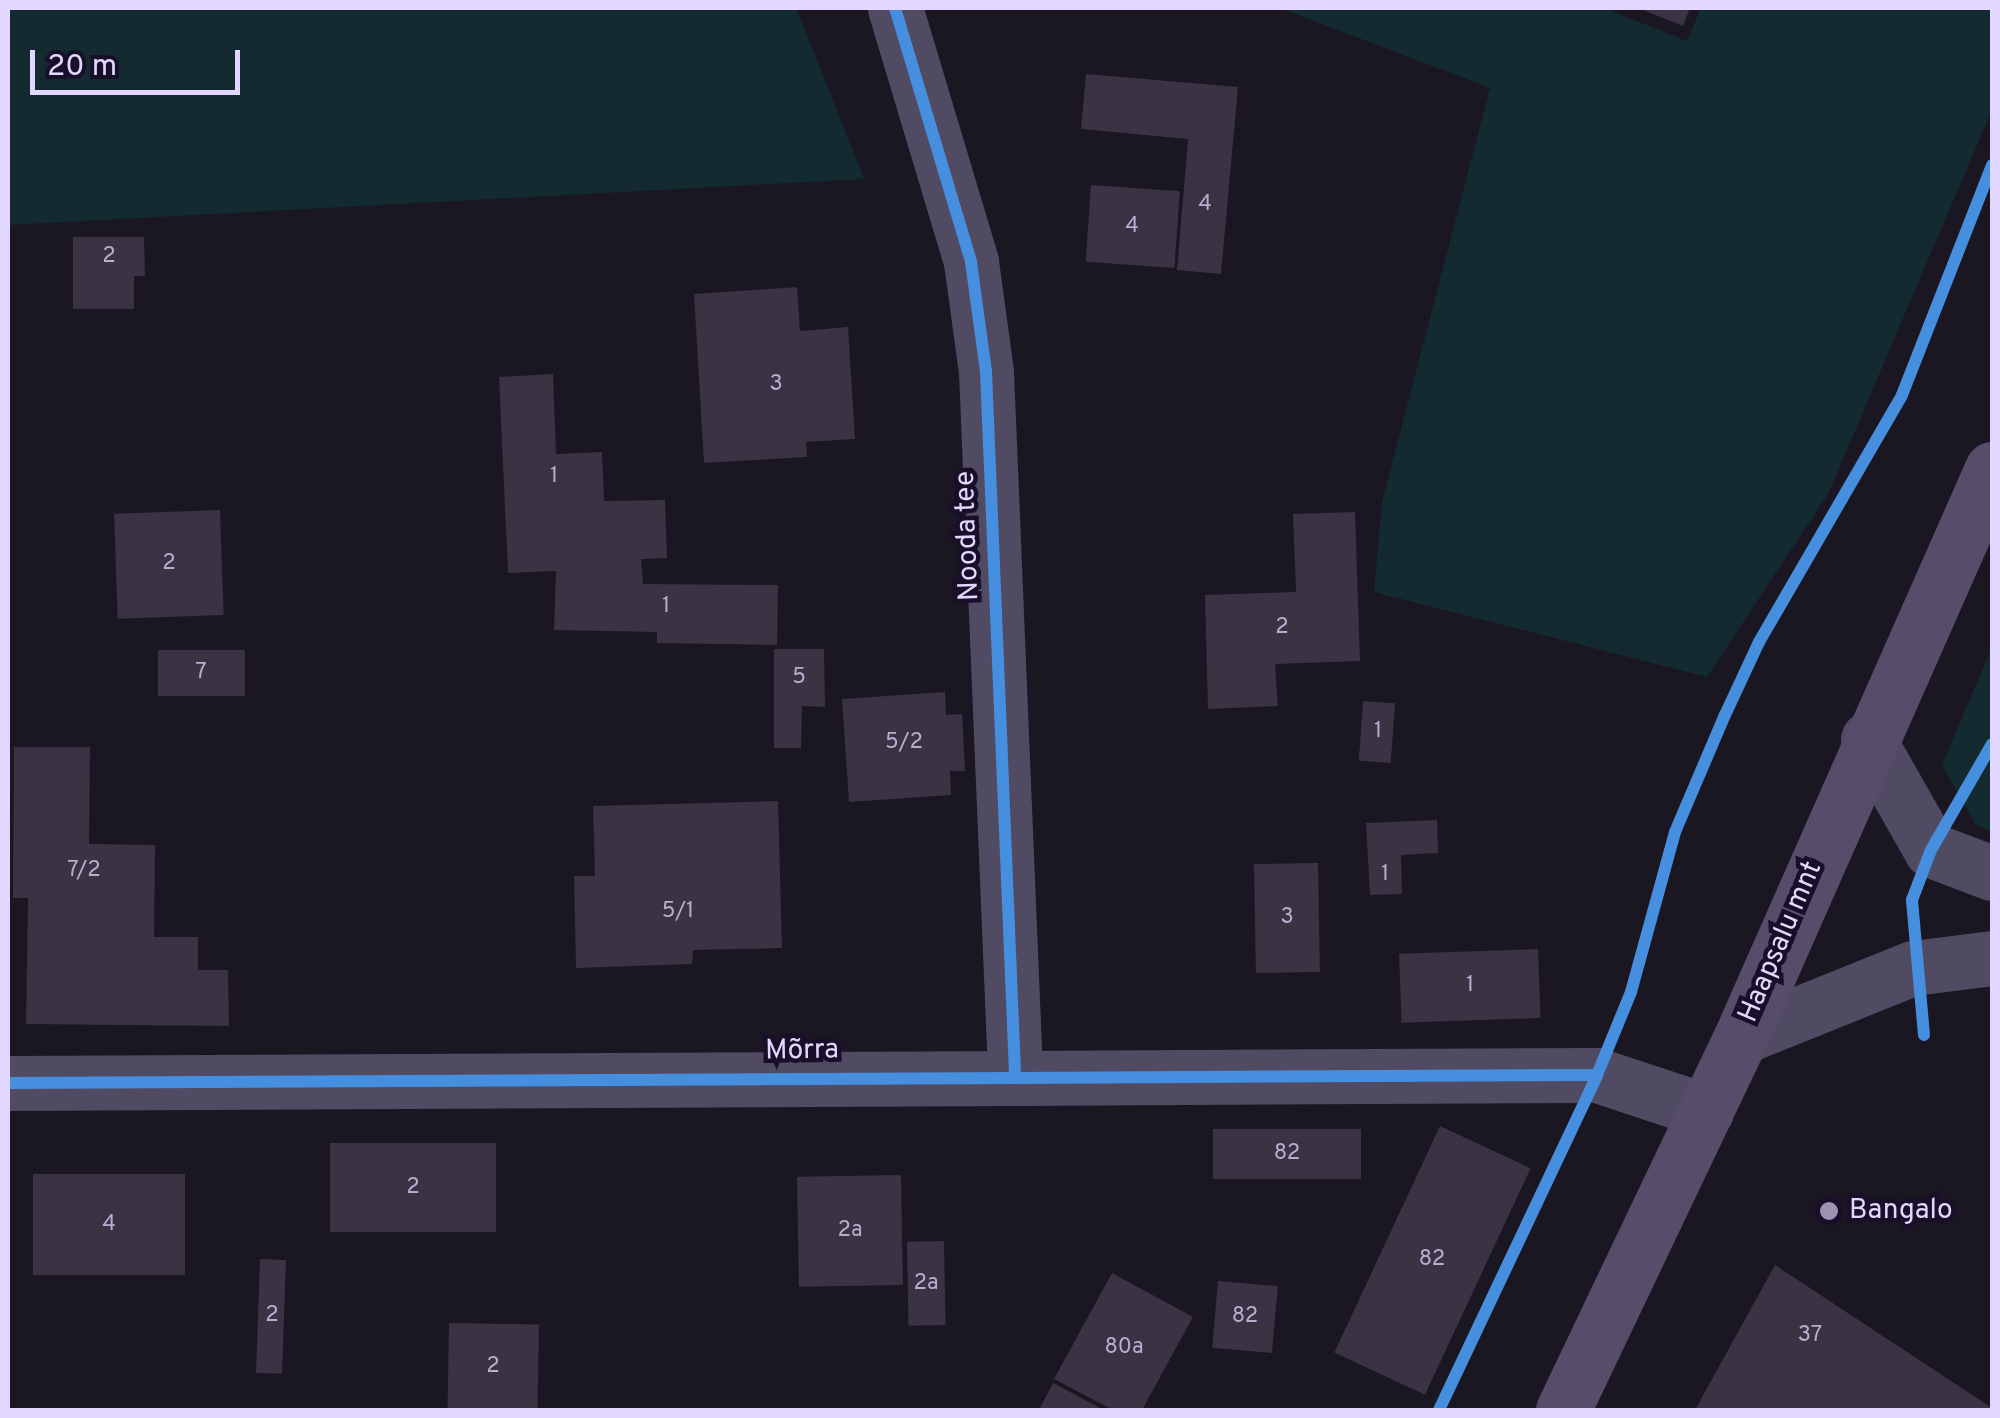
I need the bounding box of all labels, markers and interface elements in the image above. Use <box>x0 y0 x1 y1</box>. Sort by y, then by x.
scale bar <box>35 30 245 92</box>
text: 20 m <box>47 49 117 86</box>
house number: 4 <box>1198 192 1212 218</box>
house number: 4 <box>1125 214 1139 240</box>
house number: 2 <box>102 244 116 270</box>
house number: 3 <box>769 372 783 398</box>
house number: 1 <box>550 464 558 490</box>
street label: Nooda tee <box>949 470 987 602</box>
house number: 2 <box>162 551 176 577</box>
house number: 1 <box>662 594 670 620</box>
house number: 2 <box>1275 615 1289 641</box>
house number: 7 <box>195 660 207 686</box>
house number: 5 <box>792 665 806 691</box>
house number: 1 <box>1374 719 1382 745</box>
house number: 5/2 <box>885 730 923 756</box>
street label: Haapsalu mnt <box>1732 856 1830 1028</box>
house number: 7/2 <box>67 858 101 884</box>
house number: 1 <box>1381 862 1389 888</box>
house number: 5/1 <box>662 899 694 925</box>
house number: 3 <box>1280 905 1294 931</box>
house number: 1 <box>1466 973 1474 999</box>
street label: Mõrra <box>765 1034 839 1068</box>
house number: 82 <box>1274 1141 1300 1167</box>
house number: 2 <box>406 1175 420 1201</box>
place label: Bangalo <box>1849 1194 1953 1228</box>
marker: Bangalo <box>1818 1200 1840 1222</box>
house number: 4 <box>102 1212 116 1238</box>
house number: 2a <box>837 1218 863 1244</box>
house number: 82 <box>1419 1247 1445 1273</box>
house number: 2a <box>913 1271 939 1297</box>
house number: 2 <box>265 1303 279 1329</box>
house number: 82 <box>1232 1304 1258 1330</box>
house number: 37 <box>1798 1323 1822 1349</box>
house number: 80a <box>1105 1335 1143 1361</box>
house number: 2 <box>486 1354 500 1380</box>

